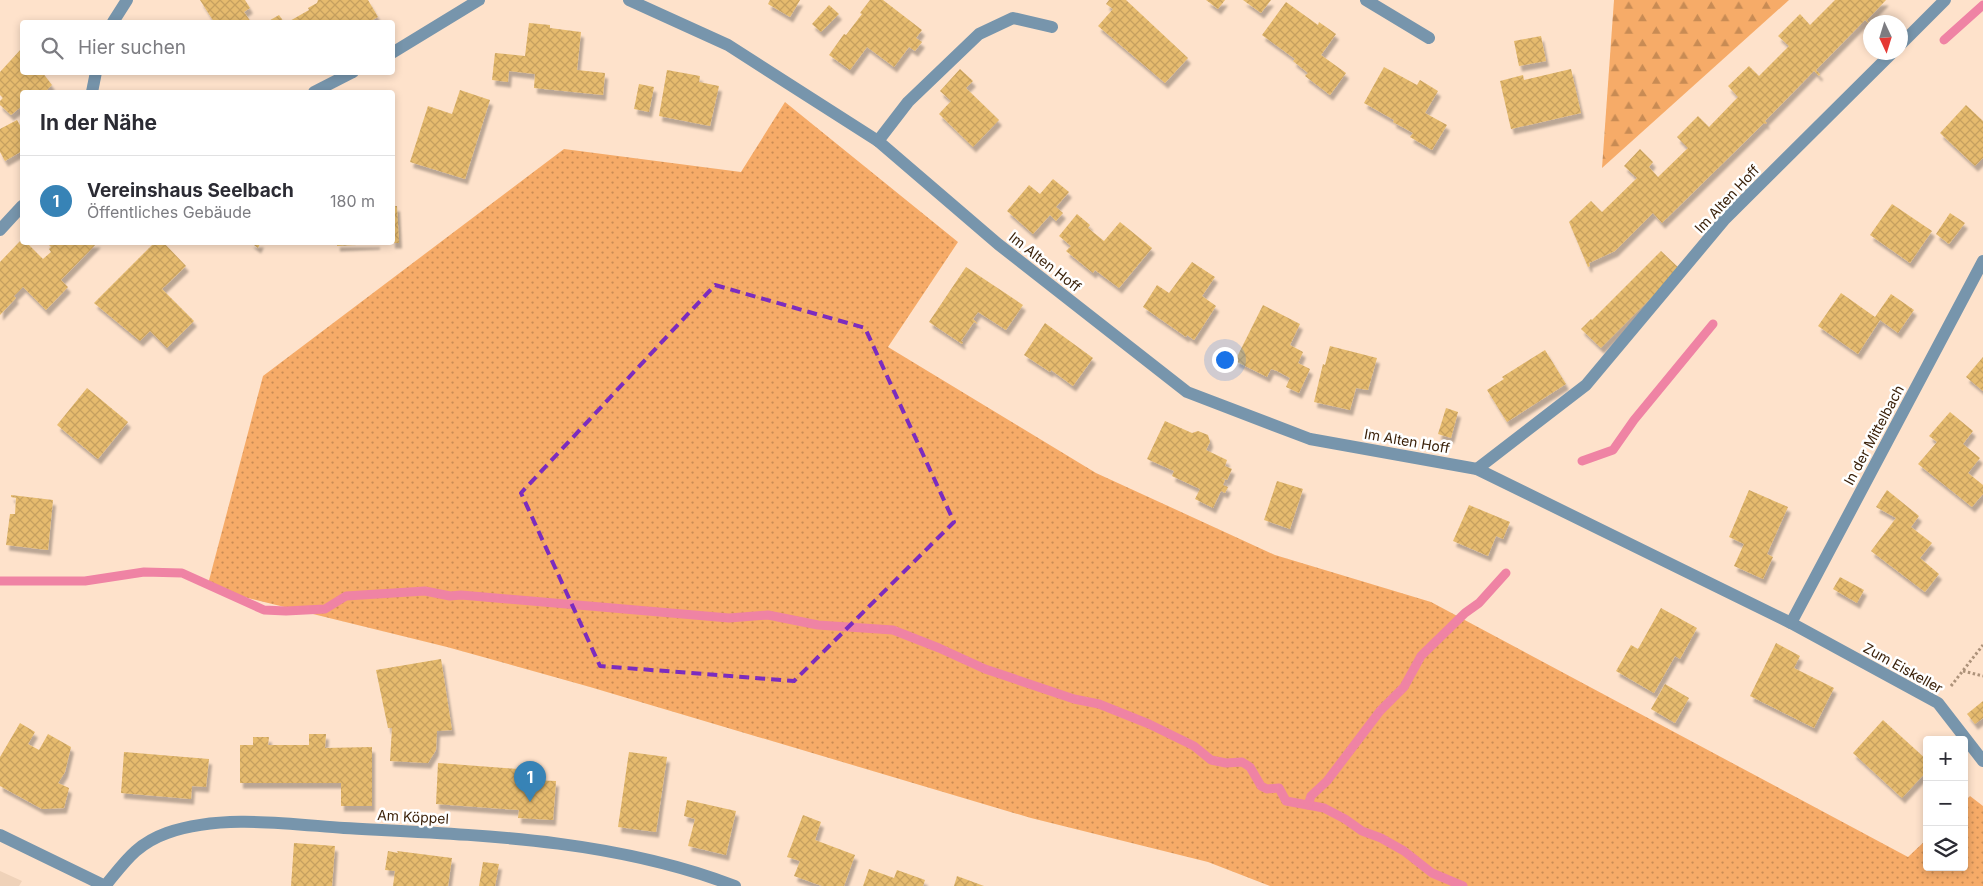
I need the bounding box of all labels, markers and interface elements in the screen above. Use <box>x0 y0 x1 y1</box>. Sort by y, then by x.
north arrow <box>1863 15 1908 60</box>
search box <box>20 20 395 75</box>
icon: search <box>38 34 66 62</box>
text: Hier suchen <box>78 36 186 59</box>
text: In der Nähe <box>40 110 157 135</box>
street label: Im Alten Hoff <box>1691 161 1762 236</box>
text: Vereinshaus Seelbach <box>87 179 294 202</box>
text: 1 <box>53 191 59 211</box>
text: 180 m <box>330 191 375 211</box>
text: Öffentliches Gebäude <box>87 202 251 222</box>
street label: Im Alten Hoff <box>1006 228 1085 295</box>
your location <box>1212 347 1238 373</box>
street label: In der Mittelbach <box>1840 382 1907 488</box>
street label: Im Alten Hoff <box>1363 425 1451 456</box>
street label: Zum Eiskeller <box>1861 639 1946 696</box>
map controls <box>1923 736 1968 871</box>
button: + <box>1923 736 1968 781</box>
pin: 1 <box>514 761 546 802</box>
button: − <box>1923 781 1968 826</box>
street label: Am Köppel <box>377 806 449 827</box>
button: layers <box>1923 826 1968 871</box>

